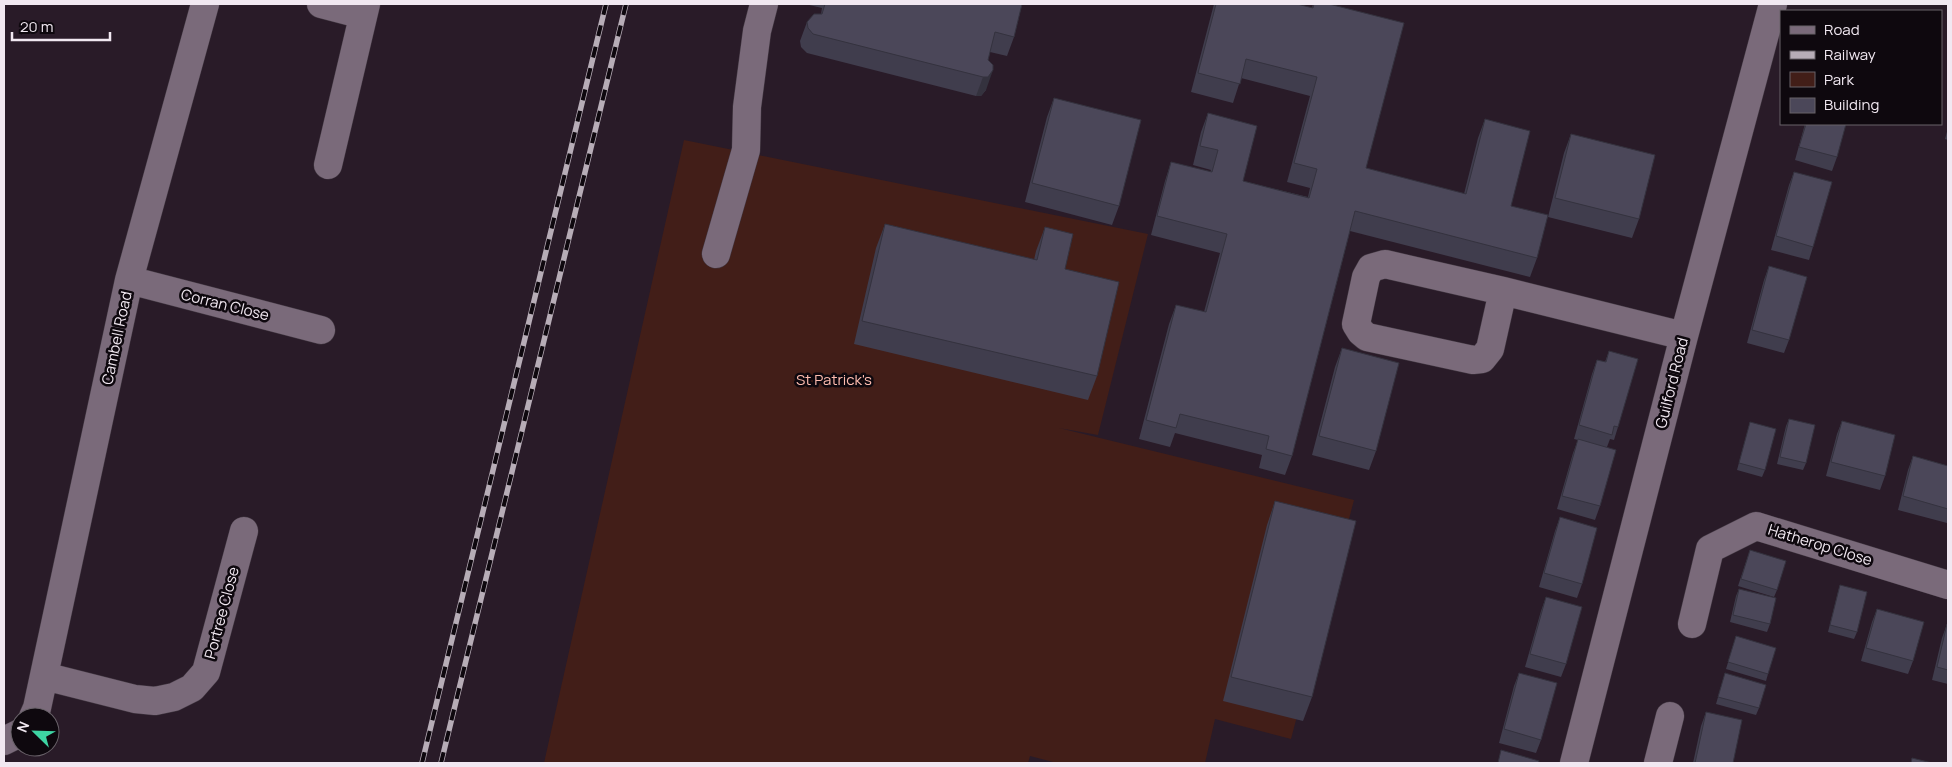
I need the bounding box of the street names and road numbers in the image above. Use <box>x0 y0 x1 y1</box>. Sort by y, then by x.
street label: Corran Close <box>179 283 272 326</box>
street label: Cambell Road <box>96 289 137 387</box>
street label: Guilford Road <box>1650 335 1693 431</box>
street label: Hatherop Close <box>1765 519 1875 570</box>
street label: Portree Close <box>199 564 244 661</box>

